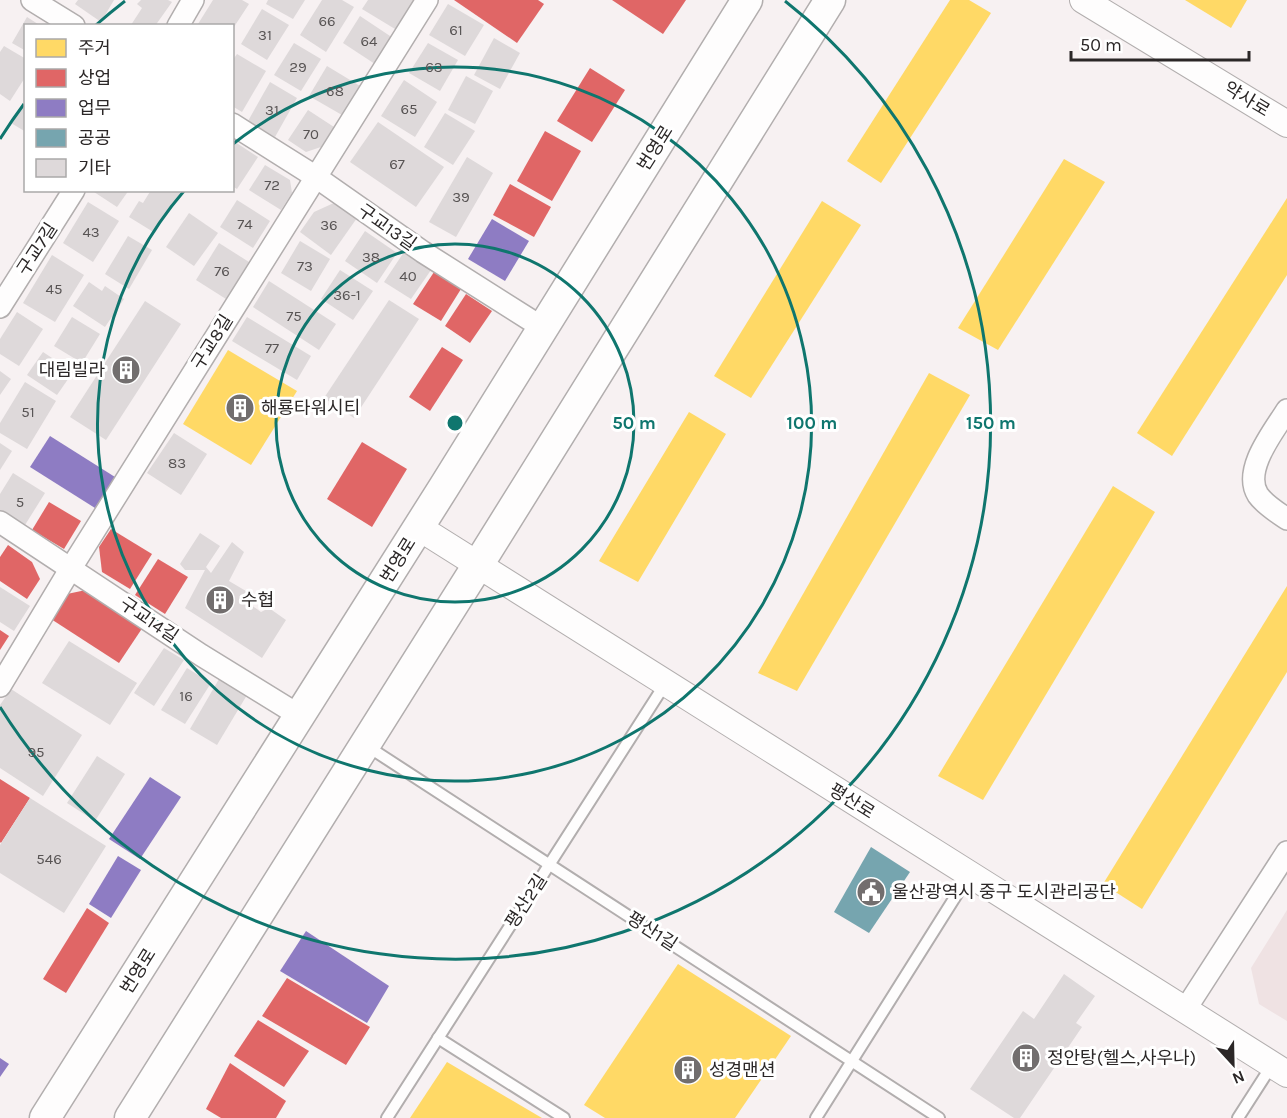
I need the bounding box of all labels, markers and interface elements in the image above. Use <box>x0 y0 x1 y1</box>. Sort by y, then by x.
house number: 66 <box>318 12 336 30</box>
house number: 61 <box>449 21 463 39</box>
legend <box>24 24 234 192</box>
scale bar <box>1071 24 1250 62</box>
house number: 31 <box>258 26 272 44</box>
house number: 64 <box>361 32 378 50</box>
text: 50 m <box>1080 34 1122 56</box>
text: 주거 <box>78 37 111 59</box>
house number: 29 <box>289 58 307 76</box>
house number: 63 <box>425 58 443 76</box>
text: 상업 <box>78 67 111 89</box>
street label: 약사로 <box>1220 77 1274 121</box>
house number: 68 <box>326 82 344 100</box>
text: 업무 <box>78 97 111 119</box>
house number: 65 <box>400 100 418 118</box>
house number: 31 <box>265 101 279 119</box>
street label: 번영로 <box>633 121 677 175</box>
house number: 70 <box>303 125 319 143</box>
text: 공공 <box>78 127 111 149</box>
house number: 67 <box>389 155 405 173</box>
text: 기타 <box>78 157 112 179</box>
house number: 72 <box>264 176 280 194</box>
house number: 39 <box>452 188 470 206</box>
street label: 구교13길 <box>354 199 420 255</box>
house number: 74 <box>237 215 253 233</box>
house number: 36 <box>320 216 338 234</box>
street label: 구교7길 <box>12 219 62 279</box>
house number: 43 <box>82 223 100 241</box>
house number: 38 <box>362 248 380 266</box>
house number: 73 <box>297 257 313 275</box>
house number: 76 <box>214 262 230 280</box>
house number: 40 <box>399 267 417 285</box>
house number: 45 <box>46 280 62 298</box>
house number: 36-1 <box>333 286 361 304</box>
house number: 75 <box>286 307 302 325</box>
street label: 구교8길 <box>187 310 237 374</box>
house number: 77 <box>265 339 279 357</box>
building icon: 대림빌라 <box>110 354 142 386</box>
place label: 대림빌라 <box>39 359 105 381</box>
building icon: 해룡타워시티 <box>224 392 256 424</box>
place label: 해룡타워시티 <box>261 397 360 419</box>
house number: 51 <box>21 403 35 421</box>
text: 50 m <box>612 412 656 434</box>
text: 100 m <box>787 412 837 434</box>
text: 150 m <box>966 412 1016 434</box>
centre of rings <box>445 413 465 433</box>
house number: 83 <box>168 454 186 472</box>
house number: 5 <box>16 493 24 511</box>
street label: 번영로 <box>376 533 420 587</box>
building icon: 수협 <box>204 584 236 616</box>
place label: 수협 <box>241 589 274 611</box>
street label: 구교14길 <box>116 593 182 647</box>
house number: 16 <box>179 687 193 705</box>
house number: 95 <box>27 743 45 761</box>
street label: 평산로 <box>825 779 879 823</box>
house number: 546 <box>36 850 62 868</box>
street label: 평산2길 <box>500 870 552 932</box>
public building icon: 울산광역시 중구 도시관리공단 <box>855 876 887 908</box>
place label: 울산광역시 중구 도시관리공단 <box>892 881 1116 903</box>
street label: 평산1길 <box>623 907 681 955</box>
street label: 번영로 <box>116 944 160 998</box>
north arrow <box>1203 1034 1263 1094</box>
building icon: 정안탕(헬스,사우나) <box>1010 1042 1042 1074</box>
place label: 정안탕(헬스,사우나) <box>1047 1047 1196 1069</box>
building icon: 성경맨션 <box>672 1054 704 1086</box>
place label: 성경맨션 <box>709 1059 775 1081</box>
text: N <box>1230 1066 1247 1088</box>

